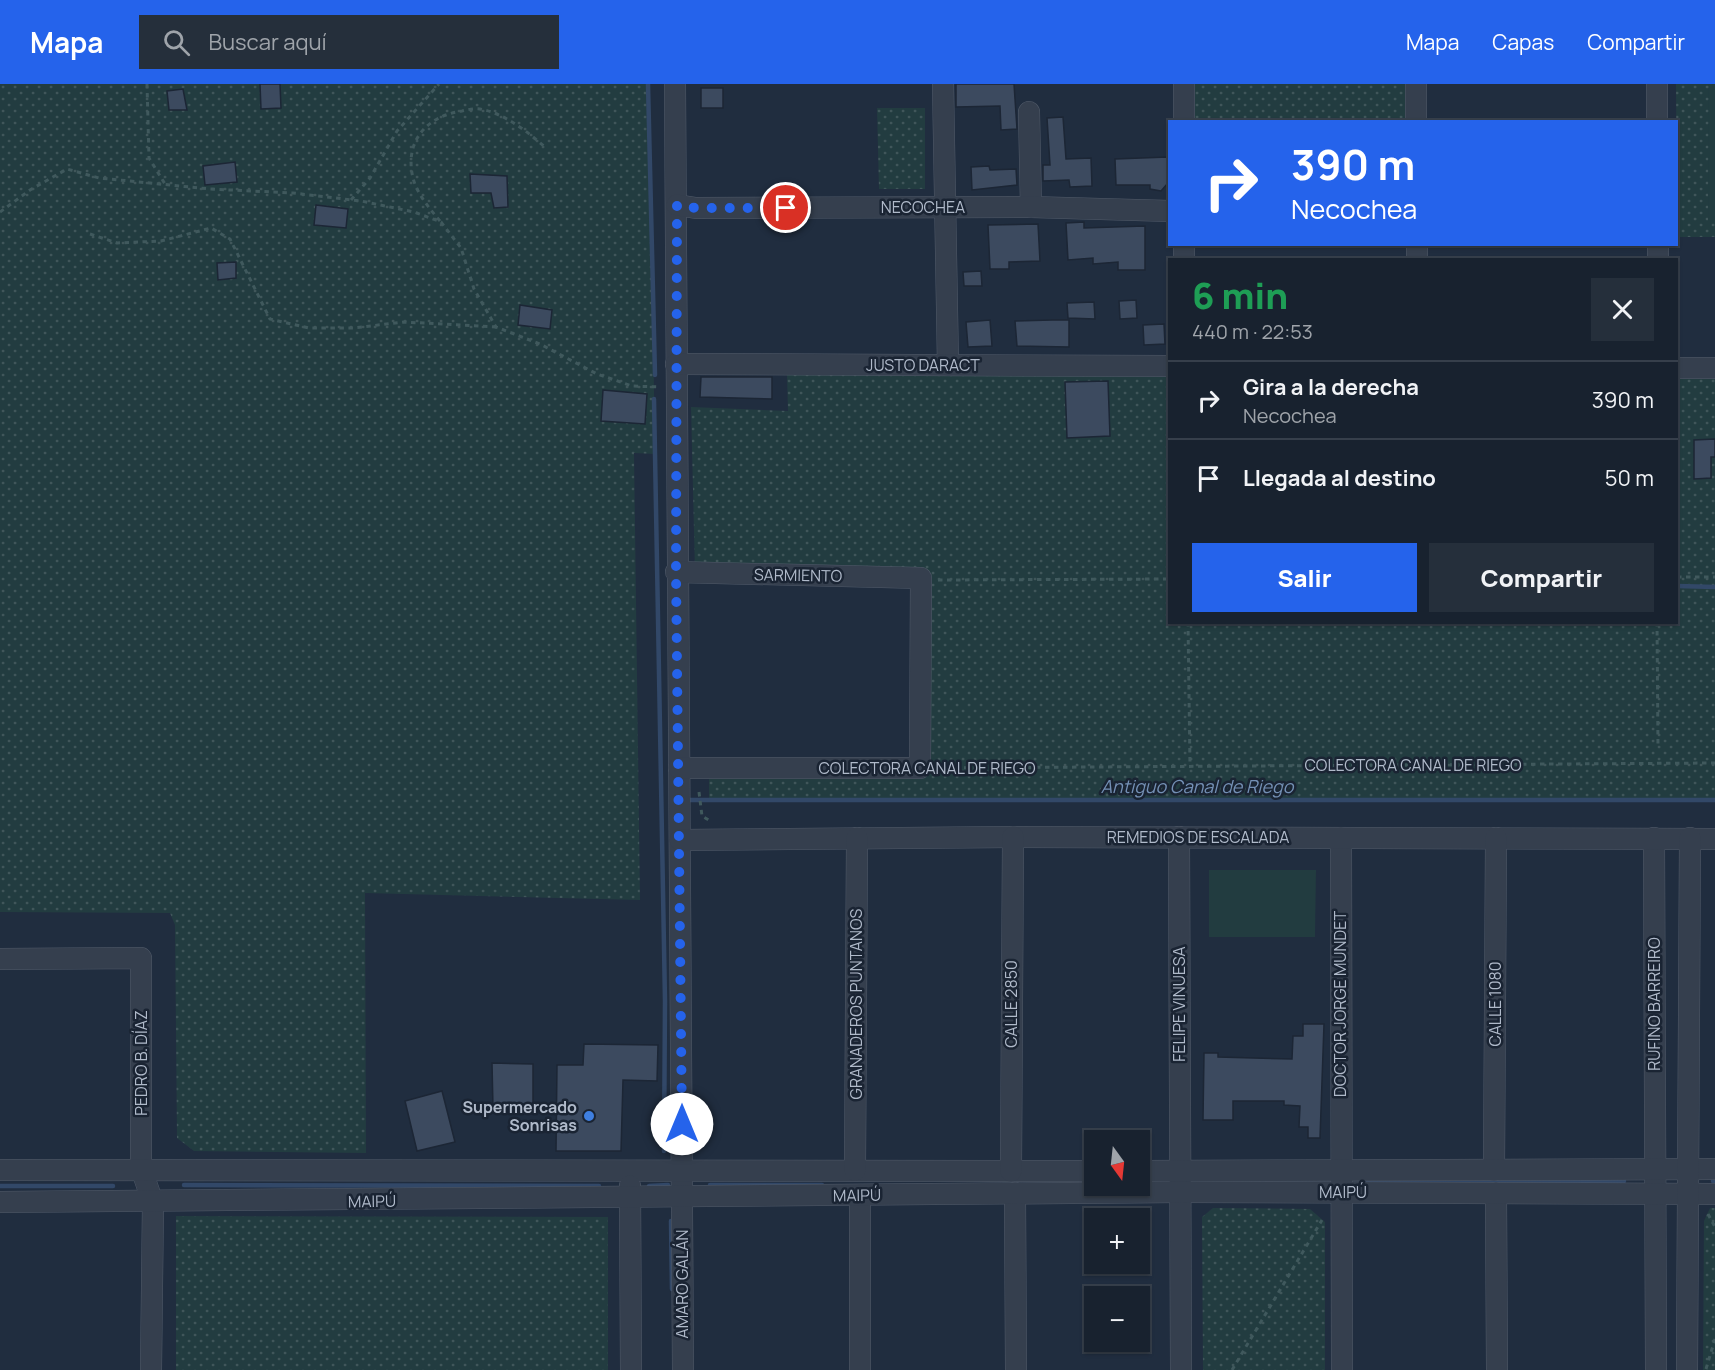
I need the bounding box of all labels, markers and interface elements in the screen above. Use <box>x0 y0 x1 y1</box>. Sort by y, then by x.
search box <box>139 15 559 69</box>
text: Mapa <box>30 23 103 61</box>
icon: search <box>160 26 193 59</box>
text: Buscar aquí <box>208 27 327 57</box>
text: Mapa <box>1406 28 1459 56</box>
text: Capas <box>1492 28 1554 56</box>
text: Compartir <box>1587 28 1685 56</box>
text: 390 m <box>1291 135 1415 193</box>
icon: right <box>1192 144 1270 222</box>
pin <box>760 182 811 233</box>
text: Necochea <box>1291 190 1417 227</box>
icon: arrive <box>769 191 802 224</box>
street label: NECOCHEA <box>881 196 965 218</box>
text: 6 min <box>1192 271 1288 320</box>
button: close <box>1591 278 1654 341</box>
text: 440 m · 22:53 <box>1192 318 1313 345</box>
street label: JUSTO DARACT <box>866 354 980 376</box>
text: Gira a la derecha <box>1243 372 1419 402</box>
icon: right <box>1192 384 1225 417</box>
text: 390 m <box>1592 385 1654 415</box>
text: Necochea <box>1243 402 1337 429</box>
icon: arrive <box>1192 462 1225 495</box>
text: Llegada al destino <box>1243 463 1436 493</box>
text: 50 m <box>1605 463 1654 493</box>
button: Salir <box>1192 543 1417 612</box>
button: Compartir <box>1429 543 1654 612</box>
street label: SARMIENTO <box>754 563 843 587</box>
street label: COLECTORA CANAL DE RIEGO <box>1304 754 1522 776</box>
street label: COLECTORA CANAL DE RIEGO <box>818 757 1036 779</box>
water label: Antiguo Canal de Riego <box>1101 774 1295 798</box>
street label: REMEDIOS DE ESCALADA <box>1107 826 1289 848</box>
street label: GRANADEROS PUNTANOS <box>845 908 867 1099</box>
street label: DOCTOR JORGE MUNDET <box>1329 911 1351 1097</box>
street label: RUFINO BARREIRO <box>1643 937 1665 1071</box>
street label: FELIPE VINUESA <box>1168 946 1190 1062</box>
street label: CALLE 2850 <box>1000 960 1022 1048</box>
street label: CALLE 1080 <box>1484 962 1506 1046</box>
street label: PEDRO B. DÍAZ <box>130 1010 152 1116</box>
position arrow <box>650 1092 714 1156</box>
place label: Supermercado Sonrisas <box>462 1096 577 1136</box>
marker: Supermercado Sonrisas <box>582 1109 596 1123</box>
north arrow <box>1084 1130 1150 1196</box>
map controls <box>1084 1130 1150 1352</box>
street label: MAIPÚ <box>1319 1181 1367 1203</box>
street label: MAIPÚ <box>833 1184 881 1206</box>
street label: MAIPÚ <box>348 1190 396 1212</box>
button: + <box>1084 1208 1150 1274</box>
street label: AMARO GALÁN <box>671 1230 693 1338</box>
button: − <box>1084 1286 1150 1352</box>

